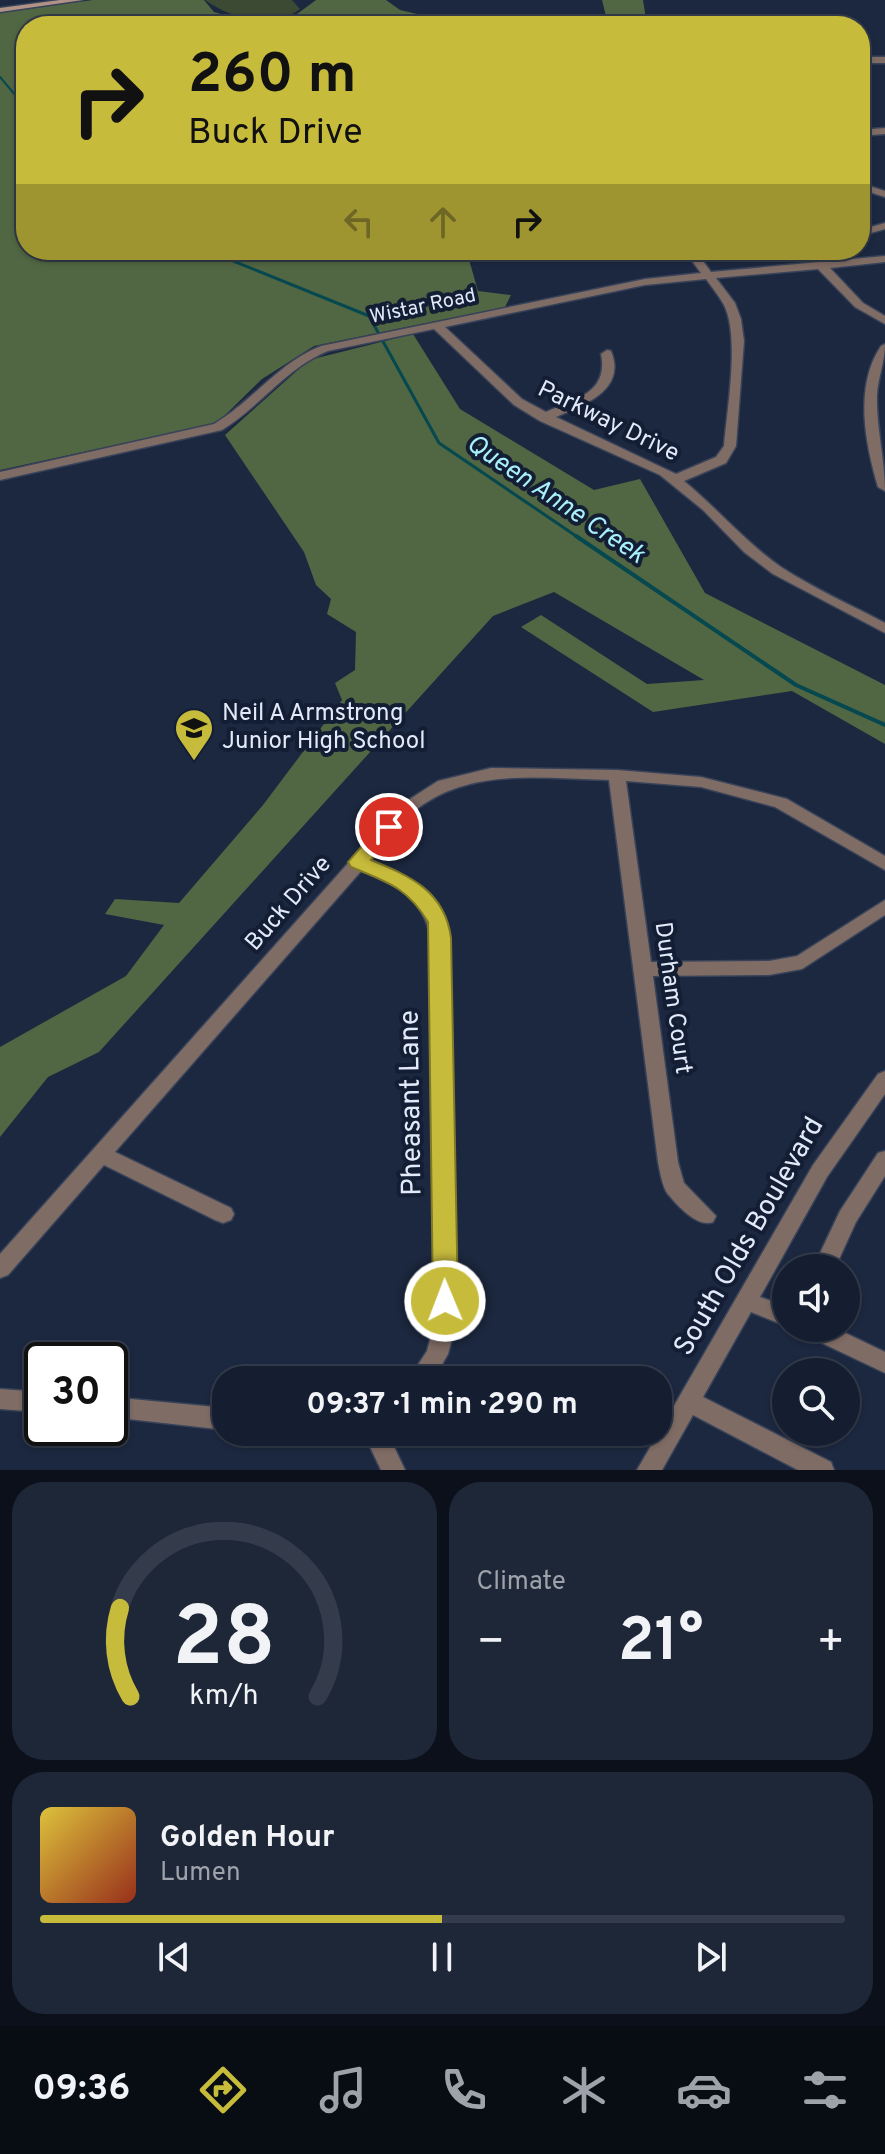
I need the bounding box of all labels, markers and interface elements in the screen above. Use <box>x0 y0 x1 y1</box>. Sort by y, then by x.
text: 260 m <box>188 42 357 112</box>
icon: right <box>56 48 160 152</box>
text: Buck Drive <box>188 111 363 157</box>
icon: left <box>337 200 381 244</box>
icon: ahead <box>421 200 465 244</box>
icon: right <box>505 200 549 244</box>
street label: Wistar Road <box>367 283 479 331</box>
street label: Parkway Drive <box>532 375 684 469</box>
water label: Queen Anne Creek <box>459 428 651 573</box>
place label: Neil A Armstrong Junior High School <box>222 699 425 757</box>
school or university icon: Neil A Armstrong Junior High School <box>173 707 215 762</box>
pin <box>355 793 423 861</box>
icon: arrive <box>367 805 411 849</box>
street label: Buck Drive <box>239 850 339 958</box>
street label: Durham Court <box>646 920 698 1076</box>
street label: Pheasant Lane <box>392 1010 432 1196</box>
street label: South Olds Boulevard <box>667 1111 833 1363</box>
map controls <box>772 1254 860 1446</box>
button: sound <box>772 1254 860 1342</box>
position arrow <box>403 1259 487 1343</box>
speed limit sign: 30 <box>24 1342 128 1446</box>
button: search <box>772 1358 860 1446</box>
text: 09:37 · 1 min · 290 m <box>306 1387 578 1424</box>
text: Climate <box>477 1566 566 1599</box>
text: 28 <box>173 1590 276 1695</box>
text: 21° <box>618 1606 704 1682</box>
text: − <box>477 1616 505 1672</box>
text: + <box>817 1616 845 1672</box>
text: km/h <box>190 1679 259 1715</box>
text: Golden Hour <box>160 1820 334 1857</box>
text: Lumen <box>160 1857 241 1890</box>
icon: previous <box>152 1935 196 1979</box>
icon: pause <box>420 1935 464 1979</box>
icon: next <box>689 1935 733 1979</box>
icon: directions <box>195 2062 251 2118</box>
icon: music <box>315 2062 371 2118</box>
icon: phone <box>436 2062 492 2118</box>
icon: climate <box>556 2062 612 2118</box>
icon: car <box>676 2062 732 2118</box>
icon: filters <box>797 2062 853 2118</box>
text: 09:36 <box>32 2067 130 2113</box>

